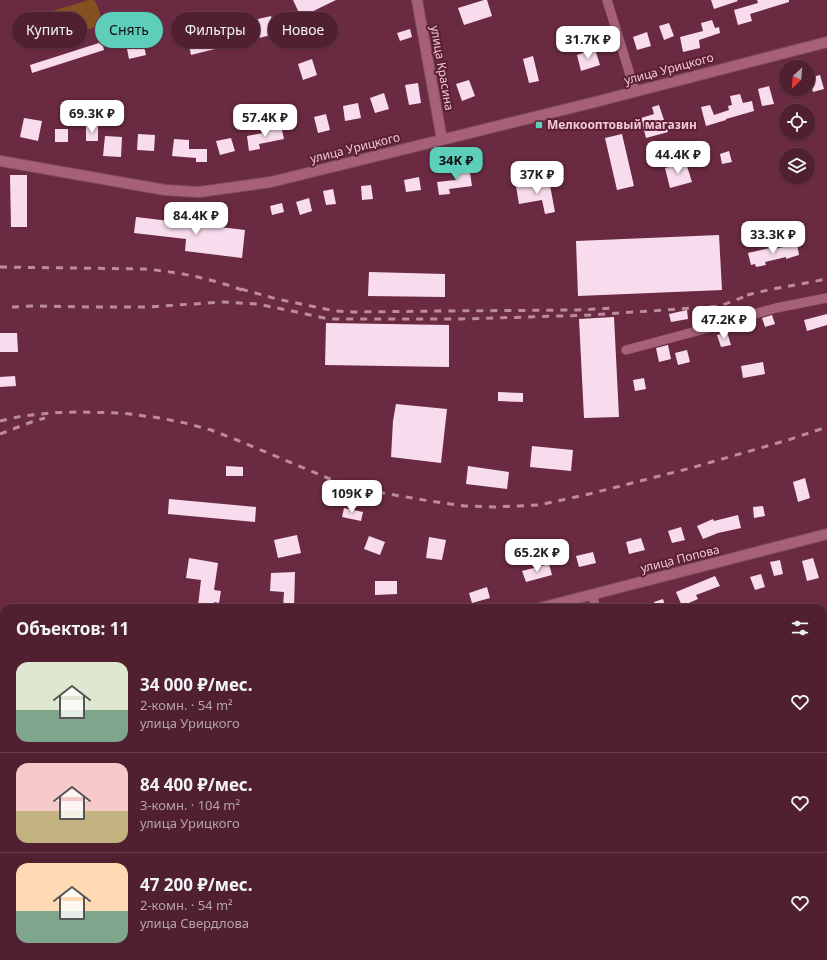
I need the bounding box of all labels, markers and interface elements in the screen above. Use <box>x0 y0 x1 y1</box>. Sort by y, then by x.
chip: Купить <box>12 12 87 48</box>
chip: Снять <box>95 12 163 48</box>
chip: Фильтры <box>171 12 260 48</box>
chip: Новое <box>268 12 338 48</box>
street label: улица Красина <box>427 24 458 112</box>
pin: 31.7K ₽ <box>551 26 625 60</box>
text: 31.7K ₽ <box>565 30 611 48</box>
street label: улица Урицкого <box>622 48 716 89</box>
north arrow <box>779 60 815 96</box>
map controls <box>779 60 815 184</box>
pin: 69.3K ₽ <box>55 100 129 134</box>
text: 69.3K ₽ <box>69 104 115 122</box>
pin: 57.4K ₽ <box>228 104 302 138</box>
button: locate <box>779 104 815 140</box>
text: 57.4K ₽ <box>242 108 288 126</box>
place label: Мелкооптовый магазин <box>547 116 697 133</box>
marker: Мелкооптовый магазин <box>534 120 544 130</box>
street label: улица Урицкого <box>308 128 402 167</box>
pin: 44.4K ₽ <box>641 141 715 175</box>
text: 44.4K ₽ <box>655 145 701 163</box>
pin: 34K ₽ <box>428 147 484 181</box>
button: layers <box>779 148 815 184</box>
text: 34K ₽ <box>439 151 473 169</box>
pin: 37K ₽ <box>509 161 565 195</box>
text: 37K ₽ <box>520 165 554 183</box>
pin: 84.4K ₽ <box>159 202 233 236</box>
text: 84.4K ₽ <box>173 206 219 224</box>
pin: 33.3K ₽ <box>736 221 810 255</box>
text: 33.3K ₽ <box>750 225 796 243</box>
pin: 47.2K ₽ <box>687 306 761 340</box>
text: 47.2K ₽ <box>701 310 747 328</box>
pin: 109K ₽ <box>319 480 385 514</box>
text: 109K ₽ <box>331 484 373 502</box>
pin: 65.2K ₽ <box>500 539 574 573</box>
street label: улица Попова <box>639 540 721 577</box>
text: 65.2K ₽ <box>514 543 560 561</box>
text: Объектов: 11 <box>16 617 129 640</box>
icon: filters <box>789 617 811 639</box>
text: 34 000 ₽/мес. <box>140 673 253 696</box>
icon: home <box>48 678 96 726</box>
icon: heart <box>789 691 811 713</box>
text: 2-комн. · 54 m² <box>140 696 233 714</box>
text: улица Урицкого <box>140 714 240 732</box>
text: 84 400 ₽/мес. <box>140 773 253 796</box>
icon: home <box>48 779 96 827</box>
icon: heart <box>789 792 811 814</box>
text: 3-комн. · 104 m² <box>140 796 240 814</box>
text: улица Урицкого <box>140 814 240 832</box>
text: 47 200 ₽/мес. <box>140 873 253 896</box>
icon: home <box>48 879 96 927</box>
icon: heart <box>789 892 811 914</box>
text: 2-комн. · 54 m² <box>140 896 233 914</box>
text: улица Свердлова <box>140 914 249 932</box>

